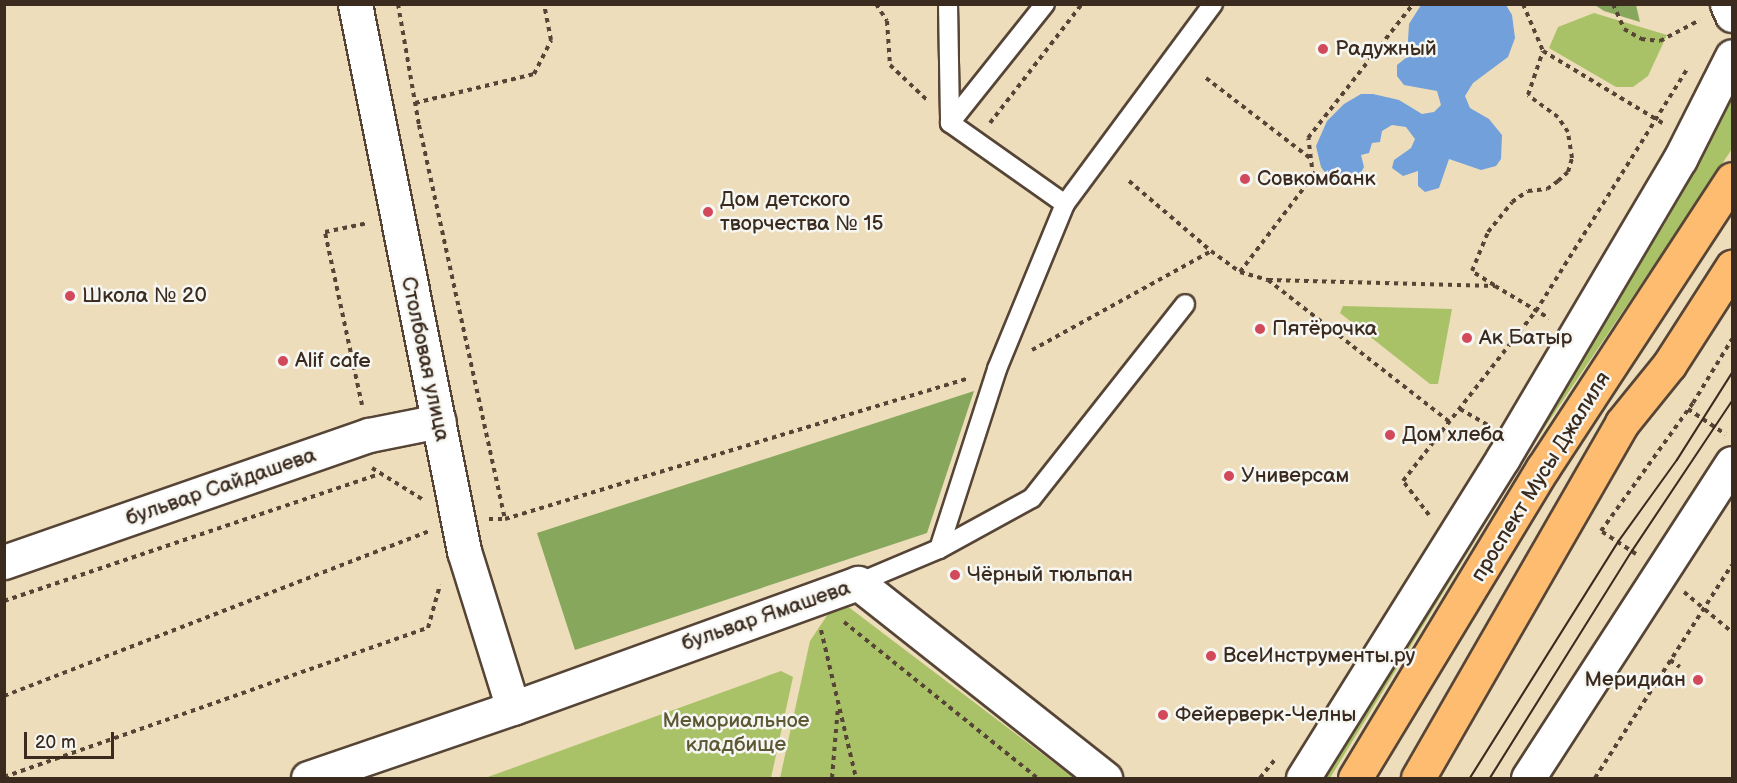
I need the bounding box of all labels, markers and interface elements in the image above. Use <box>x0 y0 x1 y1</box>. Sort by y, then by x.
place label: Радужный <box>1335 36 1437 62</box>
marker: Радужный <box>1316 42 1330 56</box>
place label: Совкомбанк <box>1257 166 1376 192</box>
marker: Совкомбанк <box>1238 172 1252 186</box>
place label: Дом детского творчества № 15 <box>720 187 884 237</box>
marker: Дом детского творчества № 15 <box>701 205 715 219</box>
street label: Столбовая улица <box>395 274 455 444</box>
place label: Школа № 20 <box>82 283 207 309</box>
marker: Школа № 20 <box>63 289 77 303</box>
place label: Пятёрочка <box>1272 316 1377 342</box>
marker: Пятёрочка <box>1253 322 1267 336</box>
place label: Ак Батыр <box>1479 325 1572 351</box>
marker: Ак Батыр <box>1460 331 1474 345</box>
place label: Alif cafe <box>295 348 371 374</box>
marker: Alif cafe <box>276 354 290 368</box>
street label: проспект Мусы Джалиля <box>1466 367 1616 587</box>
place label: Дом хлеба <box>1402 422 1504 448</box>
marker: Дом хлеба <box>1383 428 1397 442</box>
street label: бульвар Сайдашева <box>123 443 319 531</box>
place label: Универсам <box>1241 463 1349 489</box>
marker: Универсам <box>1222 469 1236 483</box>
place label: Чёрный тюльпан <box>967 562 1133 588</box>
marker: Чёрный тюльпан <box>948 568 962 582</box>
street label: бульвар Ямашева <box>678 575 854 657</box>
place label: ВсеИнструменты.ру <box>1223 643 1415 669</box>
marker: ВсеИнструменты.ру <box>1204 649 1218 663</box>
place label: Меридиан <box>1584 667 1686 693</box>
marker: Меридиан <box>1691 673 1705 687</box>
place label: Фейерверк-Челны <box>1175 702 1356 728</box>
park label: Мемориальное кладбище <box>663 708 809 758</box>
marker: Фейерверк-Челны <box>1156 708 1170 722</box>
scale bar <box>27 720 117 758</box>
text: 20 m <box>35 732 76 753</box>

